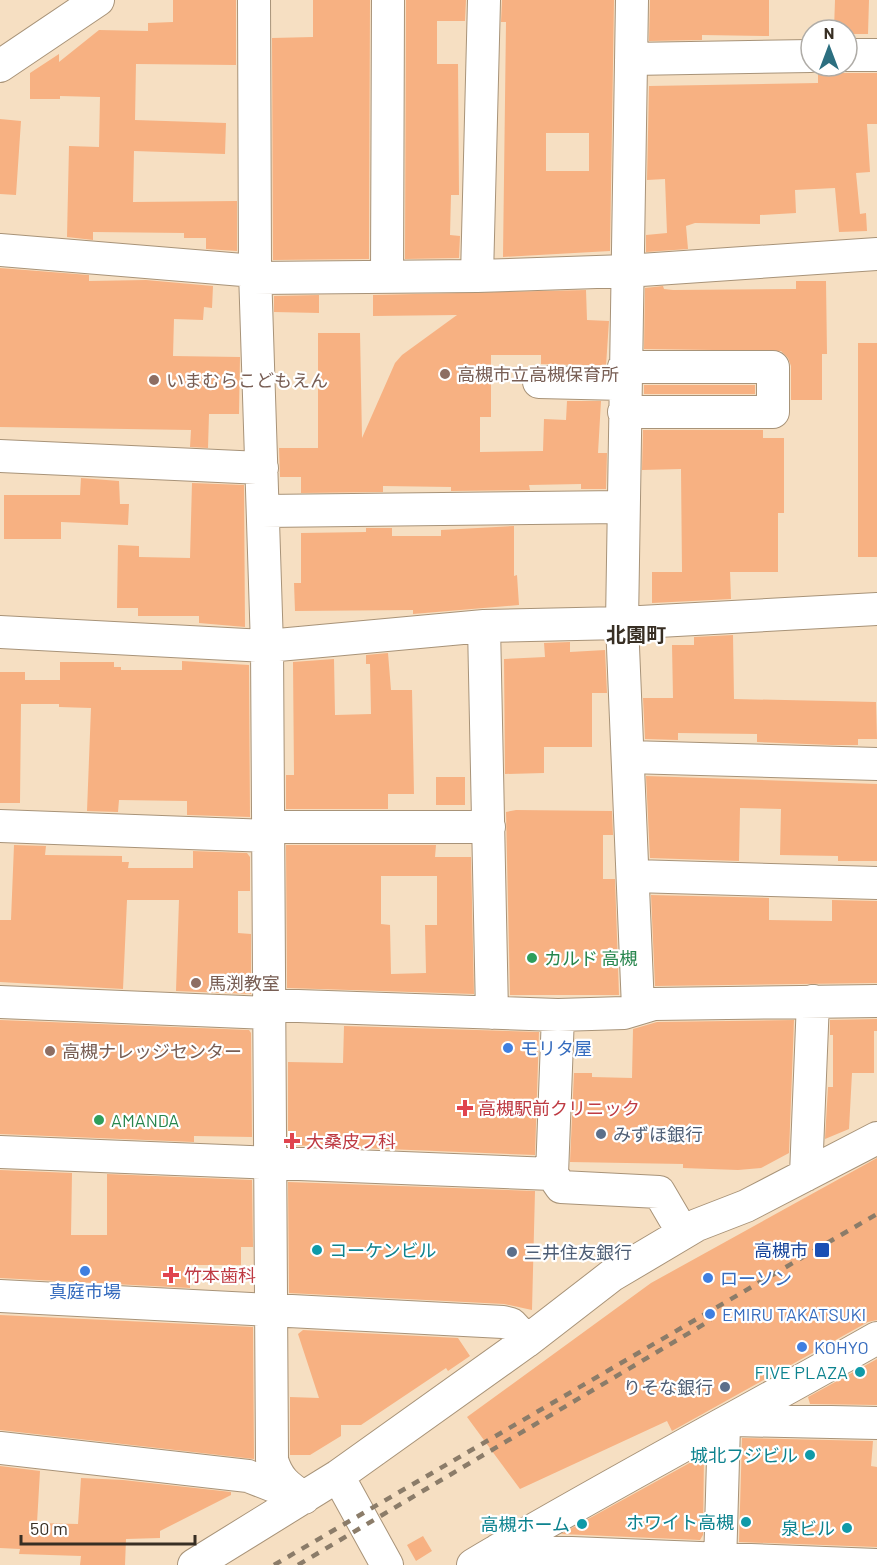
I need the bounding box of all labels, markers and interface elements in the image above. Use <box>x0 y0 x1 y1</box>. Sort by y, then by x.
north arrow <box>799 18 859 78</box>
text: N <box>824 23 834 42</box>
place label: 高槻市立高槻保育所 <box>457 363 619 385</box>
marker: 高槻市立高槻保育所 <box>438 367 452 381</box>
place label: いまむらこどもえん <box>166 369 328 391</box>
marker: いまむらこどもえん <box>147 373 161 387</box>
district label: 北園町 <box>606 622 666 646</box>
place label: カルド 高槻 <box>544 947 638 969</box>
marker: カルド 高槻 <box>525 951 539 965</box>
place label: 馬渕教室 <box>208 972 280 994</box>
marker: 馬渕教室 <box>189 976 203 990</box>
place label: モリタ屋 <box>520 1037 592 1059</box>
place label: 高槻ナレッジセンター <box>62 1040 242 1062</box>
marker: モリタ屋 <box>501 1041 515 1055</box>
marker: 高槻ナレッジセンター <box>43 1044 57 1058</box>
place label: 高槻駅前クリニック <box>478 1097 640 1119</box>
marker: 高槻駅前クリニック <box>456 1099 474 1117</box>
place label: AMANDA <box>111 1109 179 1131</box>
marker: AMANDA <box>92 1113 106 1127</box>
place label: みずほ銀行 <box>613 1123 703 1145</box>
marker: みずほ銀行 <box>594 1127 608 1141</box>
place label: 大桑皮フ科 <box>306 1130 396 1152</box>
marker: 大桑皮フ科 <box>283 1132 301 1150</box>
place label: コーケンビル <box>329 1239 436 1261</box>
place label: 高槻市 <box>754 1239 808 1261</box>
place label: 三井住友銀行 <box>524 1241 632 1263</box>
marker: 高槻市 <box>813 1241 831 1259</box>
marker: コーケンビル <box>310 1243 324 1257</box>
marker: 三井住友銀行 <box>505 1245 519 1259</box>
marker: 真庭市場 <box>78 1264 92 1278</box>
place label: 竹本歯科 <box>184 1264 256 1286</box>
marker: 竹本歯科 <box>162 1266 180 1284</box>
place label: ローソン <box>720 1267 792 1289</box>
marker: ローソン <box>701 1271 715 1285</box>
place label: 真庭市場 <box>49 1280 121 1302</box>
place label: EMIRU TAKATSUKI <box>722 1303 866 1325</box>
marker: EMIRU TAKATSUKI <box>703 1307 717 1321</box>
place label: KOHYO <box>814 1336 869 1358</box>
marker: KOHYO <box>795 1340 809 1354</box>
place label: FIVE PLAZA <box>755 1361 848 1383</box>
marker: FIVE PLAZA <box>853 1365 867 1379</box>
place label: りそな銀行 <box>623 1376 713 1398</box>
marker: りそな銀行 <box>718 1380 732 1394</box>
place label: 城北フジビル <box>690 1444 798 1466</box>
marker: 城北フジビル <box>803 1448 817 1462</box>
scale bar <box>21 1508 195 1546</box>
place label: ホワイト高槻 <box>626 1511 734 1533</box>
place label: 高槻ホーム <box>481 1513 570 1535</box>
marker: ホワイト高槻 <box>739 1515 753 1529</box>
text: 50 m <box>30 1517 68 1539</box>
marker: 高槻ホーム <box>575 1517 589 1531</box>
place label: 泉ビル <box>781 1517 835 1539</box>
marker: 泉ビル <box>840 1521 854 1535</box>

